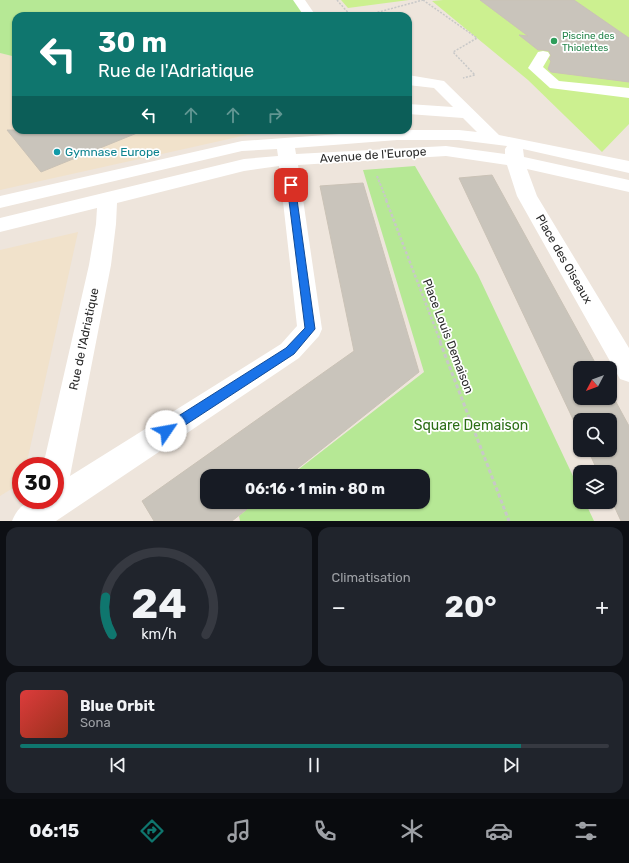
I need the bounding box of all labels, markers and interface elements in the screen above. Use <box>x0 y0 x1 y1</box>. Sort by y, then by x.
text: 30 m <box>98 26 167 59</box>
icon: left <box>32 28 84 80</box>
place label: Piscine des Thiolettes <box>562 30 615 54</box>
marker: Piscine des Thiolettes <box>549 36 559 46</box>
text: Rue de l'Adriatique <box>98 60 254 82</box>
icon: left <box>138 104 160 126</box>
icon: ahead <box>180 104 202 126</box>
icon: ahead <box>222 104 244 126</box>
icon: right <box>264 104 286 126</box>
street label: Avenue de l'Europe <box>319 144 427 166</box>
place label: Gymnase Europe <box>65 145 160 159</box>
marker: Gymnase Europe <box>52 147 62 157</box>
pin <box>274 168 308 202</box>
icon: arrive <box>280 174 302 196</box>
street label: Place des Oiseaux <box>533 212 595 307</box>
street label: Place Louis Demaison <box>420 277 476 395</box>
street label: Rue de l'Adriatique <box>66 286 102 391</box>
north arrow <box>573 361 617 405</box>
map controls <box>573 361 617 509</box>
position arrow <box>145 410 187 452</box>
button: search <box>573 413 617 457</box>
park label: Square Demaison <box>414 417 528 434</box>
speed limit sign: 30 <box>12 457 64 509</box>
button: layers <box>573 465 617 509</box>
text: 06:16 · 1 min · 80 m <box>245 480 385 498</box>
text: Climatisation <box>332 570 411 585</box>
text: 24 <box>131 578 186 627</box>
text: 20° <box>444 589 497 625</box>
text: − <box>332 594 346 621</box>
text: + <box>595 594 609 621</box>
text: km/h <box>141 625 177 642</box>
text: Blue Orbit <box>80 697 155 715</box>
text: Sona <box>80 715 111 730</box>
icon: previous <box>107 754 129 776</box>
icon: pause <box>303 754 325 776</box>
icon: next <box>500 754 522 776</box>
icon: directions <box>138 817 166 845</box>
icon: music <box>225 817 253 845</box>
icon: phone <box>311 817 339 845</box>
icon: climate <box>398 817 426 845</box>
icon: car <box>485 817 513 845</box>
icon: filters <box>572 817 600 845</box>
text: 06:15 <box>29 820 79 842</box>

